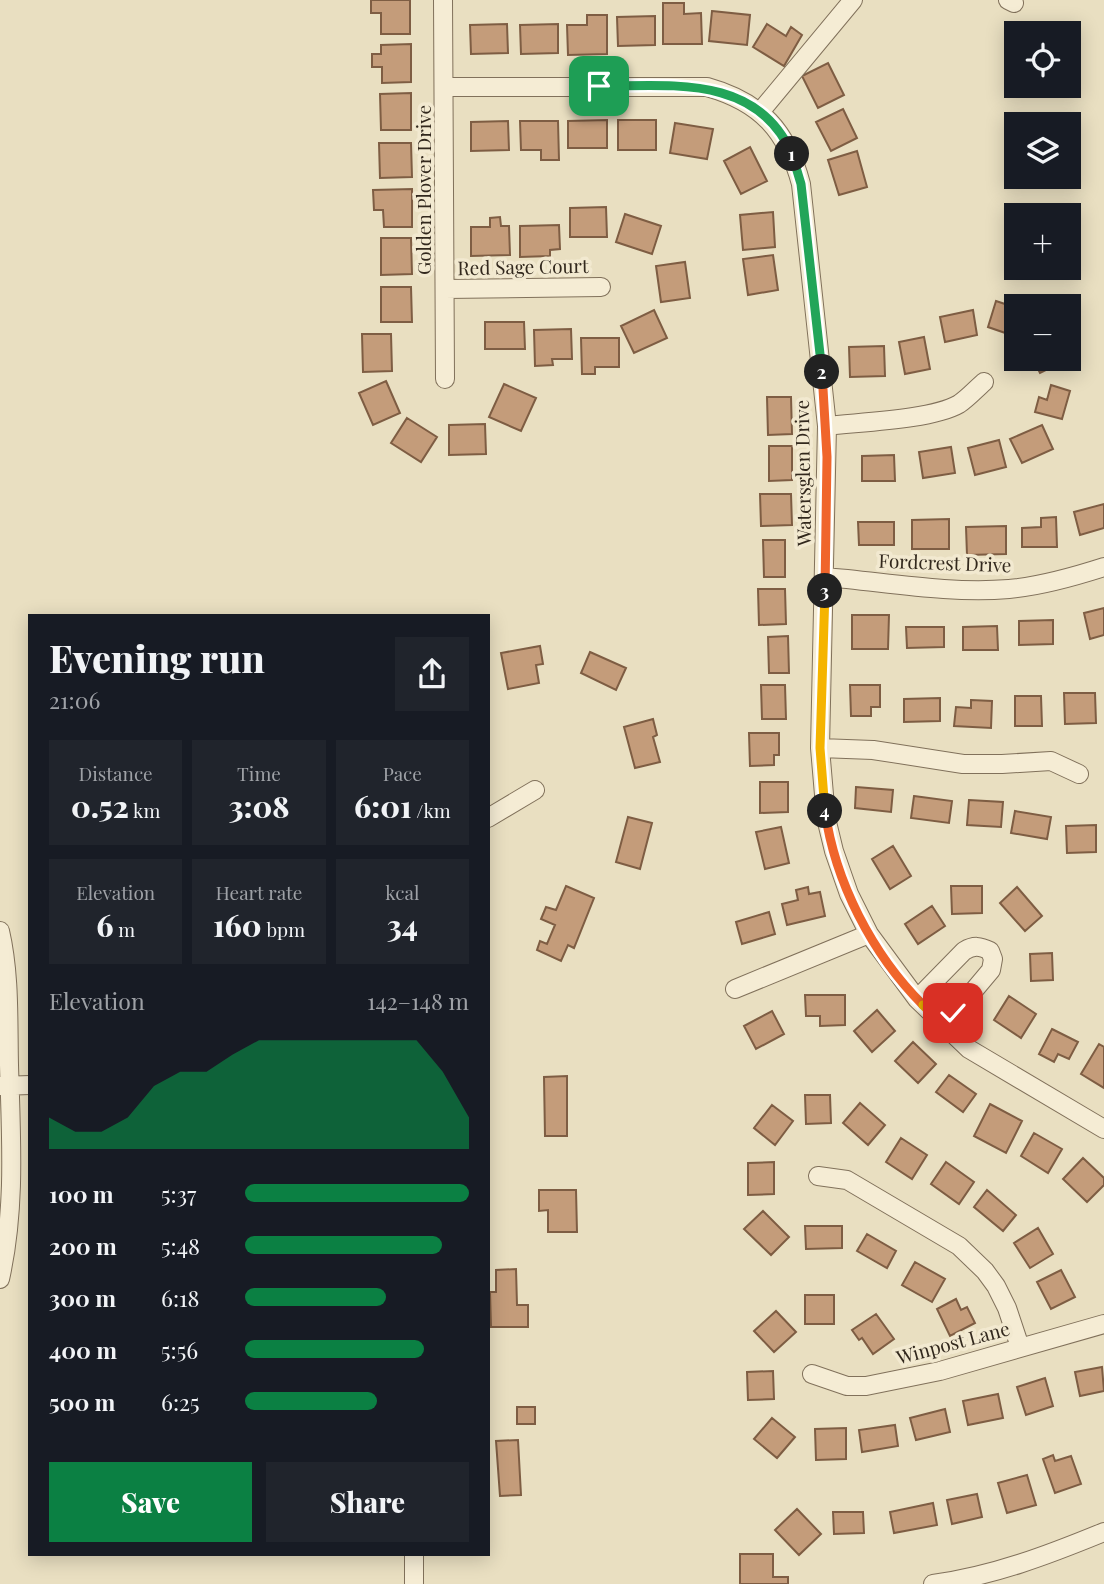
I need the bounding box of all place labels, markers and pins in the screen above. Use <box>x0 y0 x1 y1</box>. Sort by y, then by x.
pin <box>569 56 629 116</box>
pin: 1 <box>774 136 810 172</box>
pin: 2 <box>804 354 840 390</box>
pin: 3 <box>808 574 842 608</box>
pin: 4 <box>808 794 842 828</box>
pin <box>923 983 983 1043</box>

